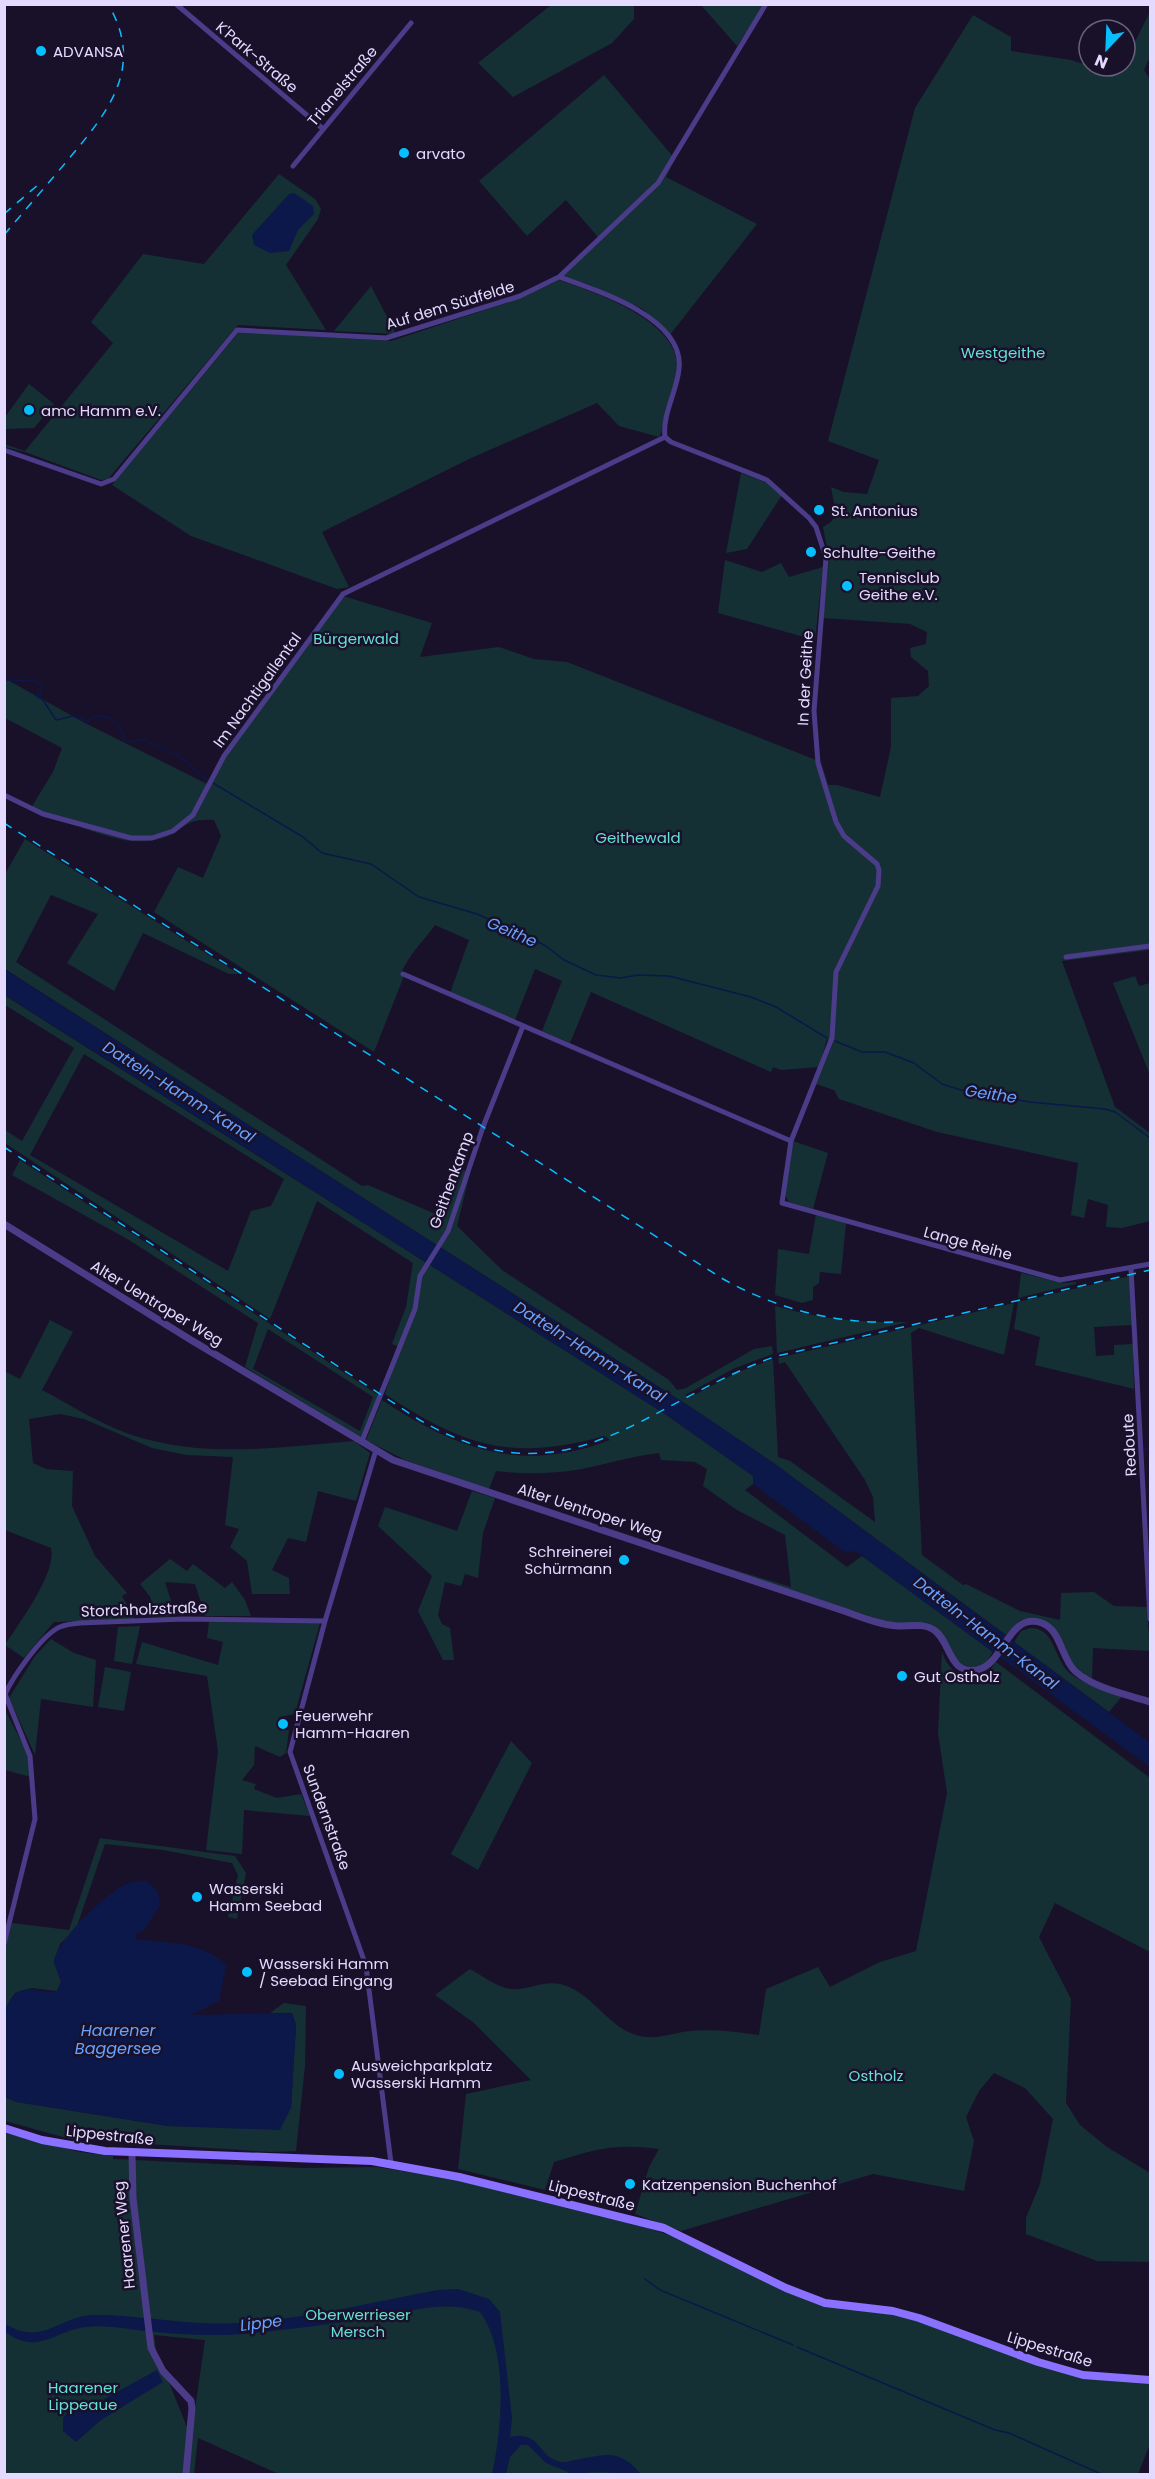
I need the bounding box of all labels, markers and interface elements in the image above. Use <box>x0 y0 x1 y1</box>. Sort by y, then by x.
street label: K'Park-Straße <box>211 16 303 98</box>
north arrow <box>1077 18 1137 78</box>
place label: ADVANSA <box>53 41 123 62</box>
street label: Trianelstraße <box>302 41 382 131</box>
marker: ADVANSA <box>34 44 48 58</box>
text: N <box>1091 48 1111 74</box>
place label: arvato <box>416 143 465 164</box>
marker: arvato <box>397 146 411 160</box>
street label: Auf dem Südfelde <box>383 275 517 335</box>
park label: Westgeithe <box>961 342 1045 363</box>
place label: amc Hamm e.V. <box>41 400 161 421</box>
marker: amc Hamm e.V. <box>22 403 36 417</box>
place label: St. Antonius <box>831 500 918 521</box>
marker: St. Antonius <box>812 503 826 517</box>
place label: Schulte-Geithe <box>823 542 936 563</box>
marker: Schulte-Geithe <box>804 545 818 559</box>
place label: Tennisclub Geithe e.V. <box>859 567 940 605</box>
marker: Tennisclub Geithe e.V. <box>840 579 854 593</box>
street label: Im Nachtigallental <box>208 628 306 752</box>
park label: Bürgerwald <box>313 628 399 649</box>
street label: In der Geithe <box>792 630 818 726</box>
park label: Geithewald <box>595 827 681 848</box>
water label: Geithe <box>483 911 541 953</box>
water label: Datteln-Hamm-Kanal <box>98 1036 260 1148</box>
water label: Geithe <box>964 1079 1019 1109</box>
street label: Geithenkamp <box>424 1128 478 1232</box>
street label: Lange Reihe <box>921 1221 1015 1265</box>
street label: Alter Uentroper Weg <box>87 1255 227 1351</box>
water label: Datteln-Hamm-Kanal <box>509 1296 671 1408</box>
street label: Redoute <box>1117 1413 1141 1477</box>
street label: Alter Uentroper Weg <box>515 1478 665 1544</box>
place label: Schreinerei Schürmann <box>525 1541 612 1579</box>
marker: Schreinerei Schürmann <box>617 1553 631 1567</box>
water label: Datteln-Hamm-Kanal <box>909 1571 1063 1695</box>
street label: Storchholzstraße <box>80 1596 208 1622</box>
place label: Gut Ostholz <box>914 1666 1000 1687</box>
marker: Gut Ostholz <box>895 1669 909 1683</box>
place label: Feuerwehr Hamm-Haaren <box>295 1705 410 1743</box>
marker: Feuerwehr Hamm-Haaren <box>276 1717 290 1731</box>
street label: Sundernstraße <box>298 1761 356 1873</box>
place label: Wasserski Hamm Seebad <box>209 1878 322 1916</box>
marker: Wasserski Hamm Seebad <box>190 1890 204 1904</box>
place label: Wasserski Hamm / Seebad Eingang <box>259 1953 393 1991</box>
marker: Wasserski Hamm / Seebad Eingang <box>240 1965 254 1979</box>
water label: Haarener Baggersee <box>75 2019 161 2060</box>
place label: Ausweichparkplatz Wasserski Hamm <box>351 2055 493 2093</box>
park label: Ostholz <box>849 2065 904 2086</box>
marker: Ausweichparkplatz Wasserski Hamm <box>332 2067 346 2081</box>
street label: Lippestraße <box>65 2120 155 2150</box>
street label: Lippestraße <box>547 2174 637 2216</box>
place label: Katzenpension Buchenhof <box>642 2174 837 2195</box>
marker: Katzenpension Buchenhof <box>623 2177 637 2191</box>
street label: Haarener Weg <box>108 2180 140 2290</box>
park label: Oberwerrieser Mersch <box>305 2304 411 2342</box>
water label: Lippe <box>239 2309 284 2337</box>
street label: Lippestraße <box>1005 2326 1095 2372</box>
park label: Haarener Lippeaue <box>48 2377 118 2415</box>

